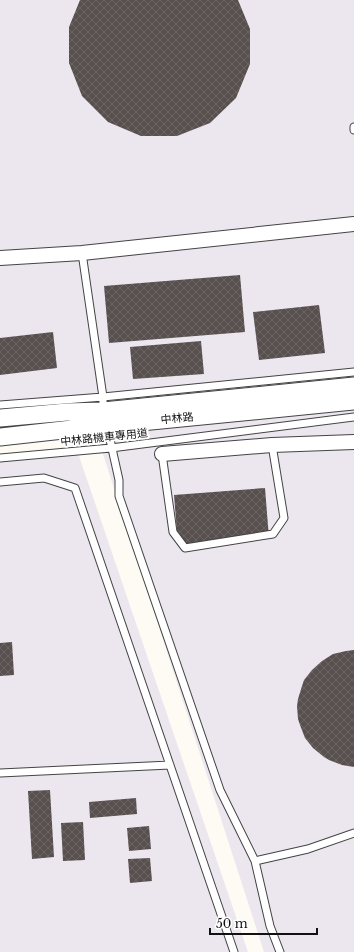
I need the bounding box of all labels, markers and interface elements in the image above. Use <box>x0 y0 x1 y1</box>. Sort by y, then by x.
street label: 中林路 <box>160 409 194 427</box>
street label: 中林路機車專用道 <box>60 425 148 449</box>
scale bar <box>210 910 317 936</box>
text: 50 m <box>216 916 248 931</box>

